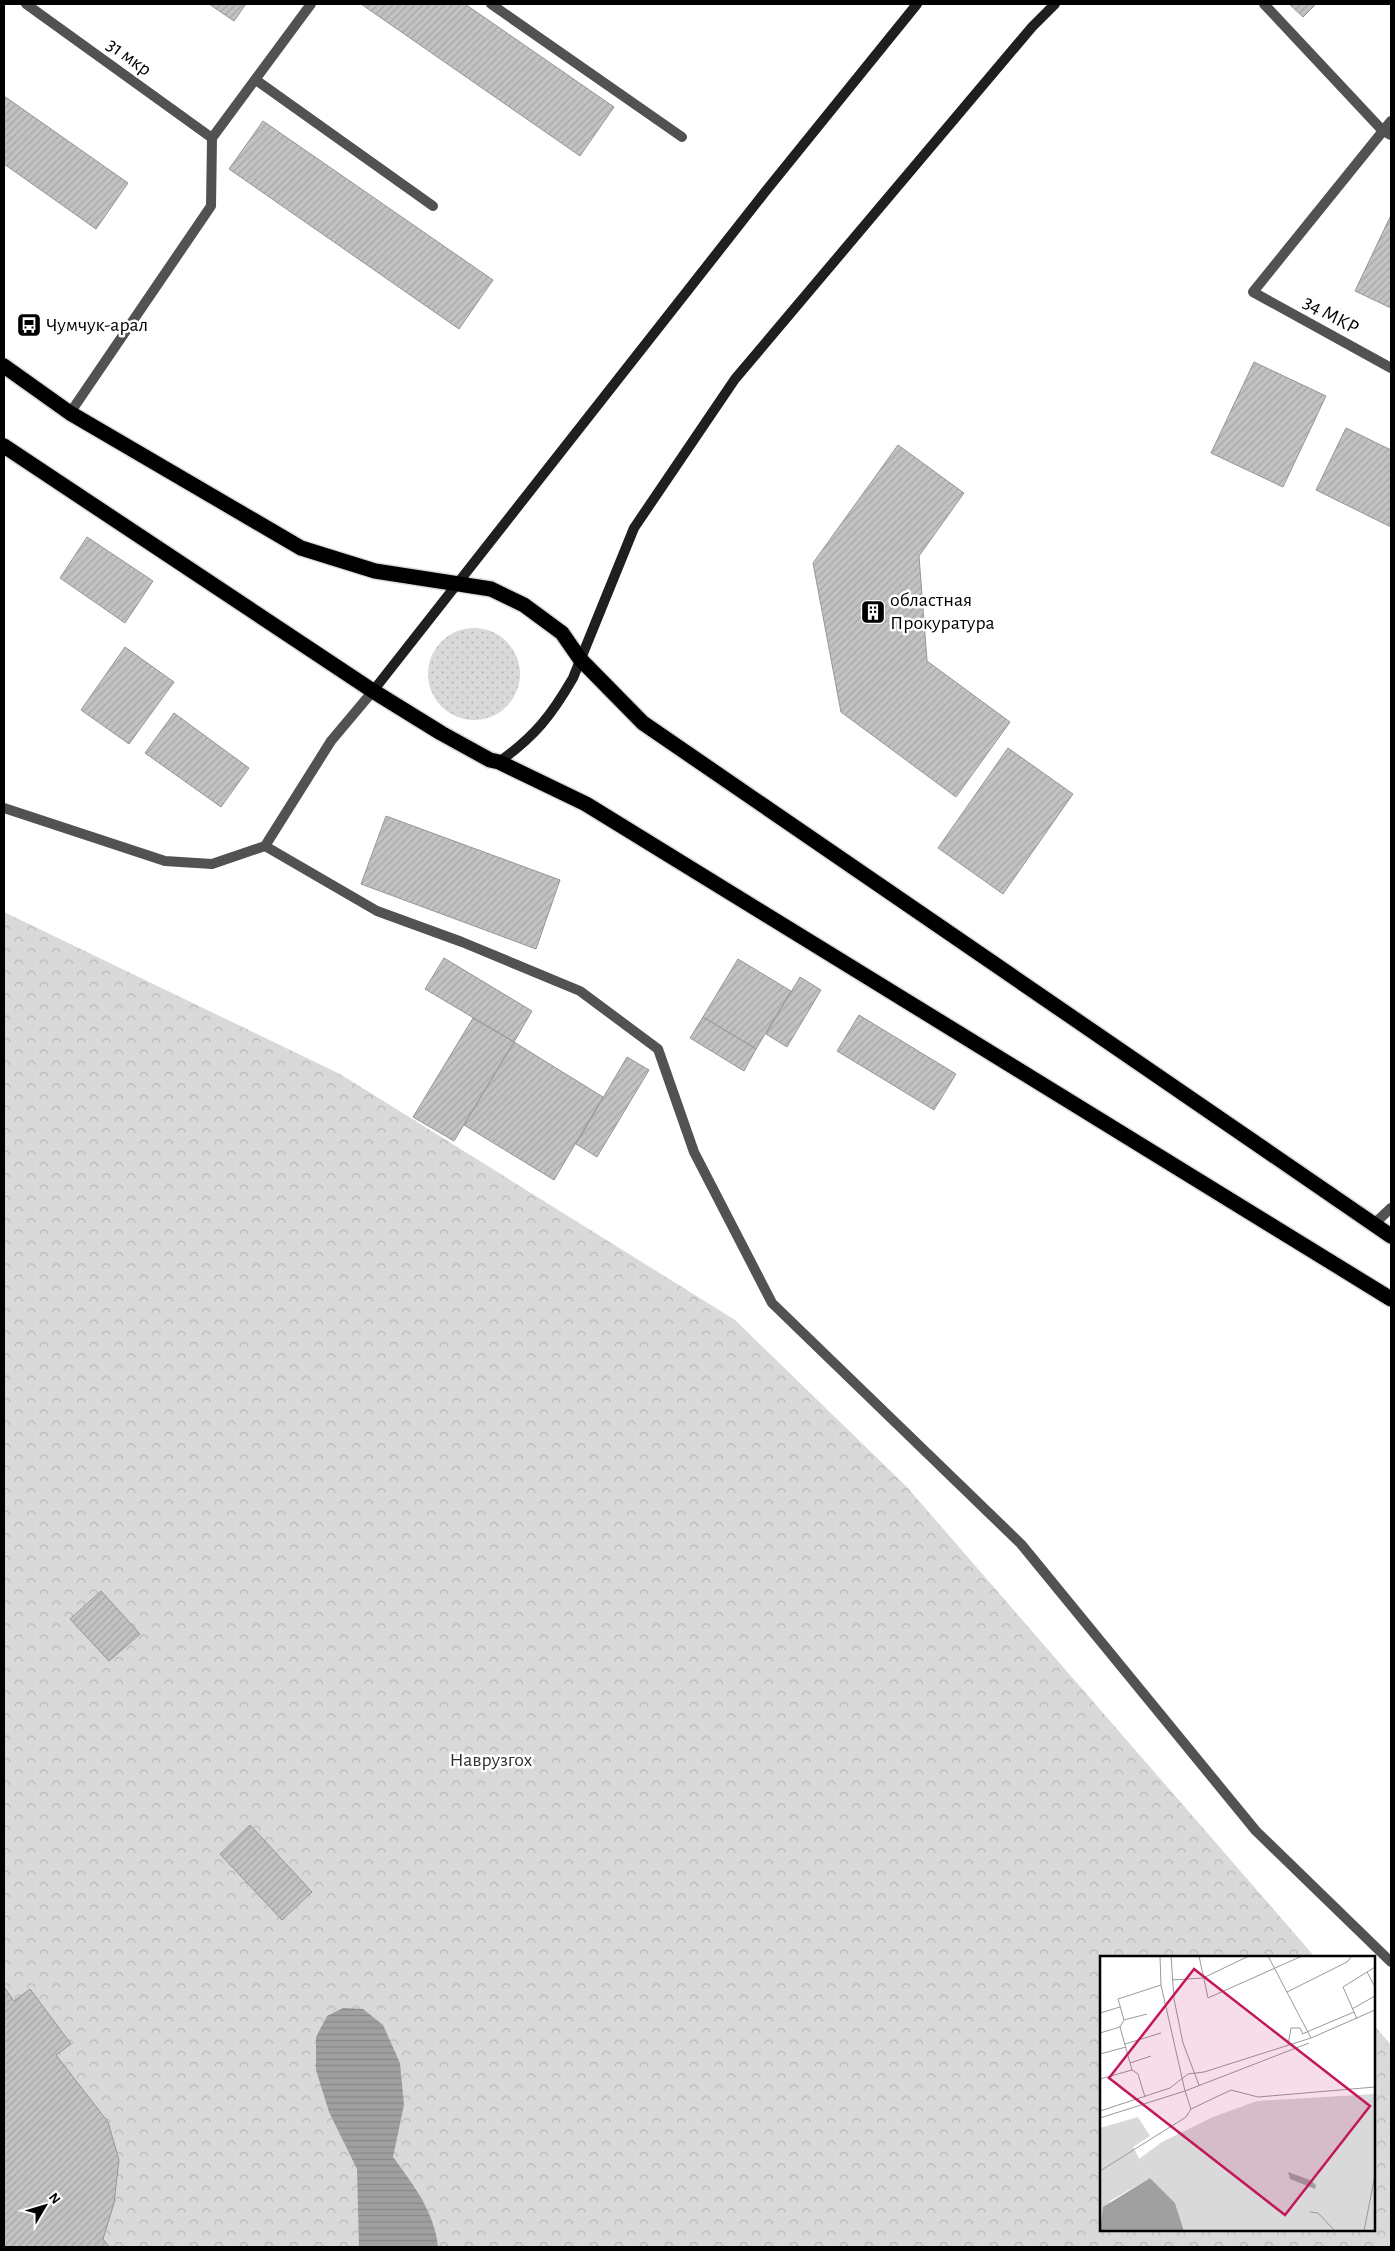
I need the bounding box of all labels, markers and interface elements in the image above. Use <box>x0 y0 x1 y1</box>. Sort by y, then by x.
street label: 31 мкр <box>103 34 155 80</box>
street label: 34 МКР <box>1300 292 1362 338</box>
bus stop icon: Чумчук-арал <box>16 312 42 338</box>
place label: Чумчук-арал <box>46 315 148 335</box>
place label: областная Прокуратура <box>890 590 995 633</box>
building icon: областная Прокуратура <box>860 599 886 625</box>
park label: Наврузгох <box>450 1750 533 1770</box>
inset map <box>1100 1956 1375 2231</box>
north arrow <box>20 2181 70 2231</box>
text: N <box>46 2190 63 2207</box>

